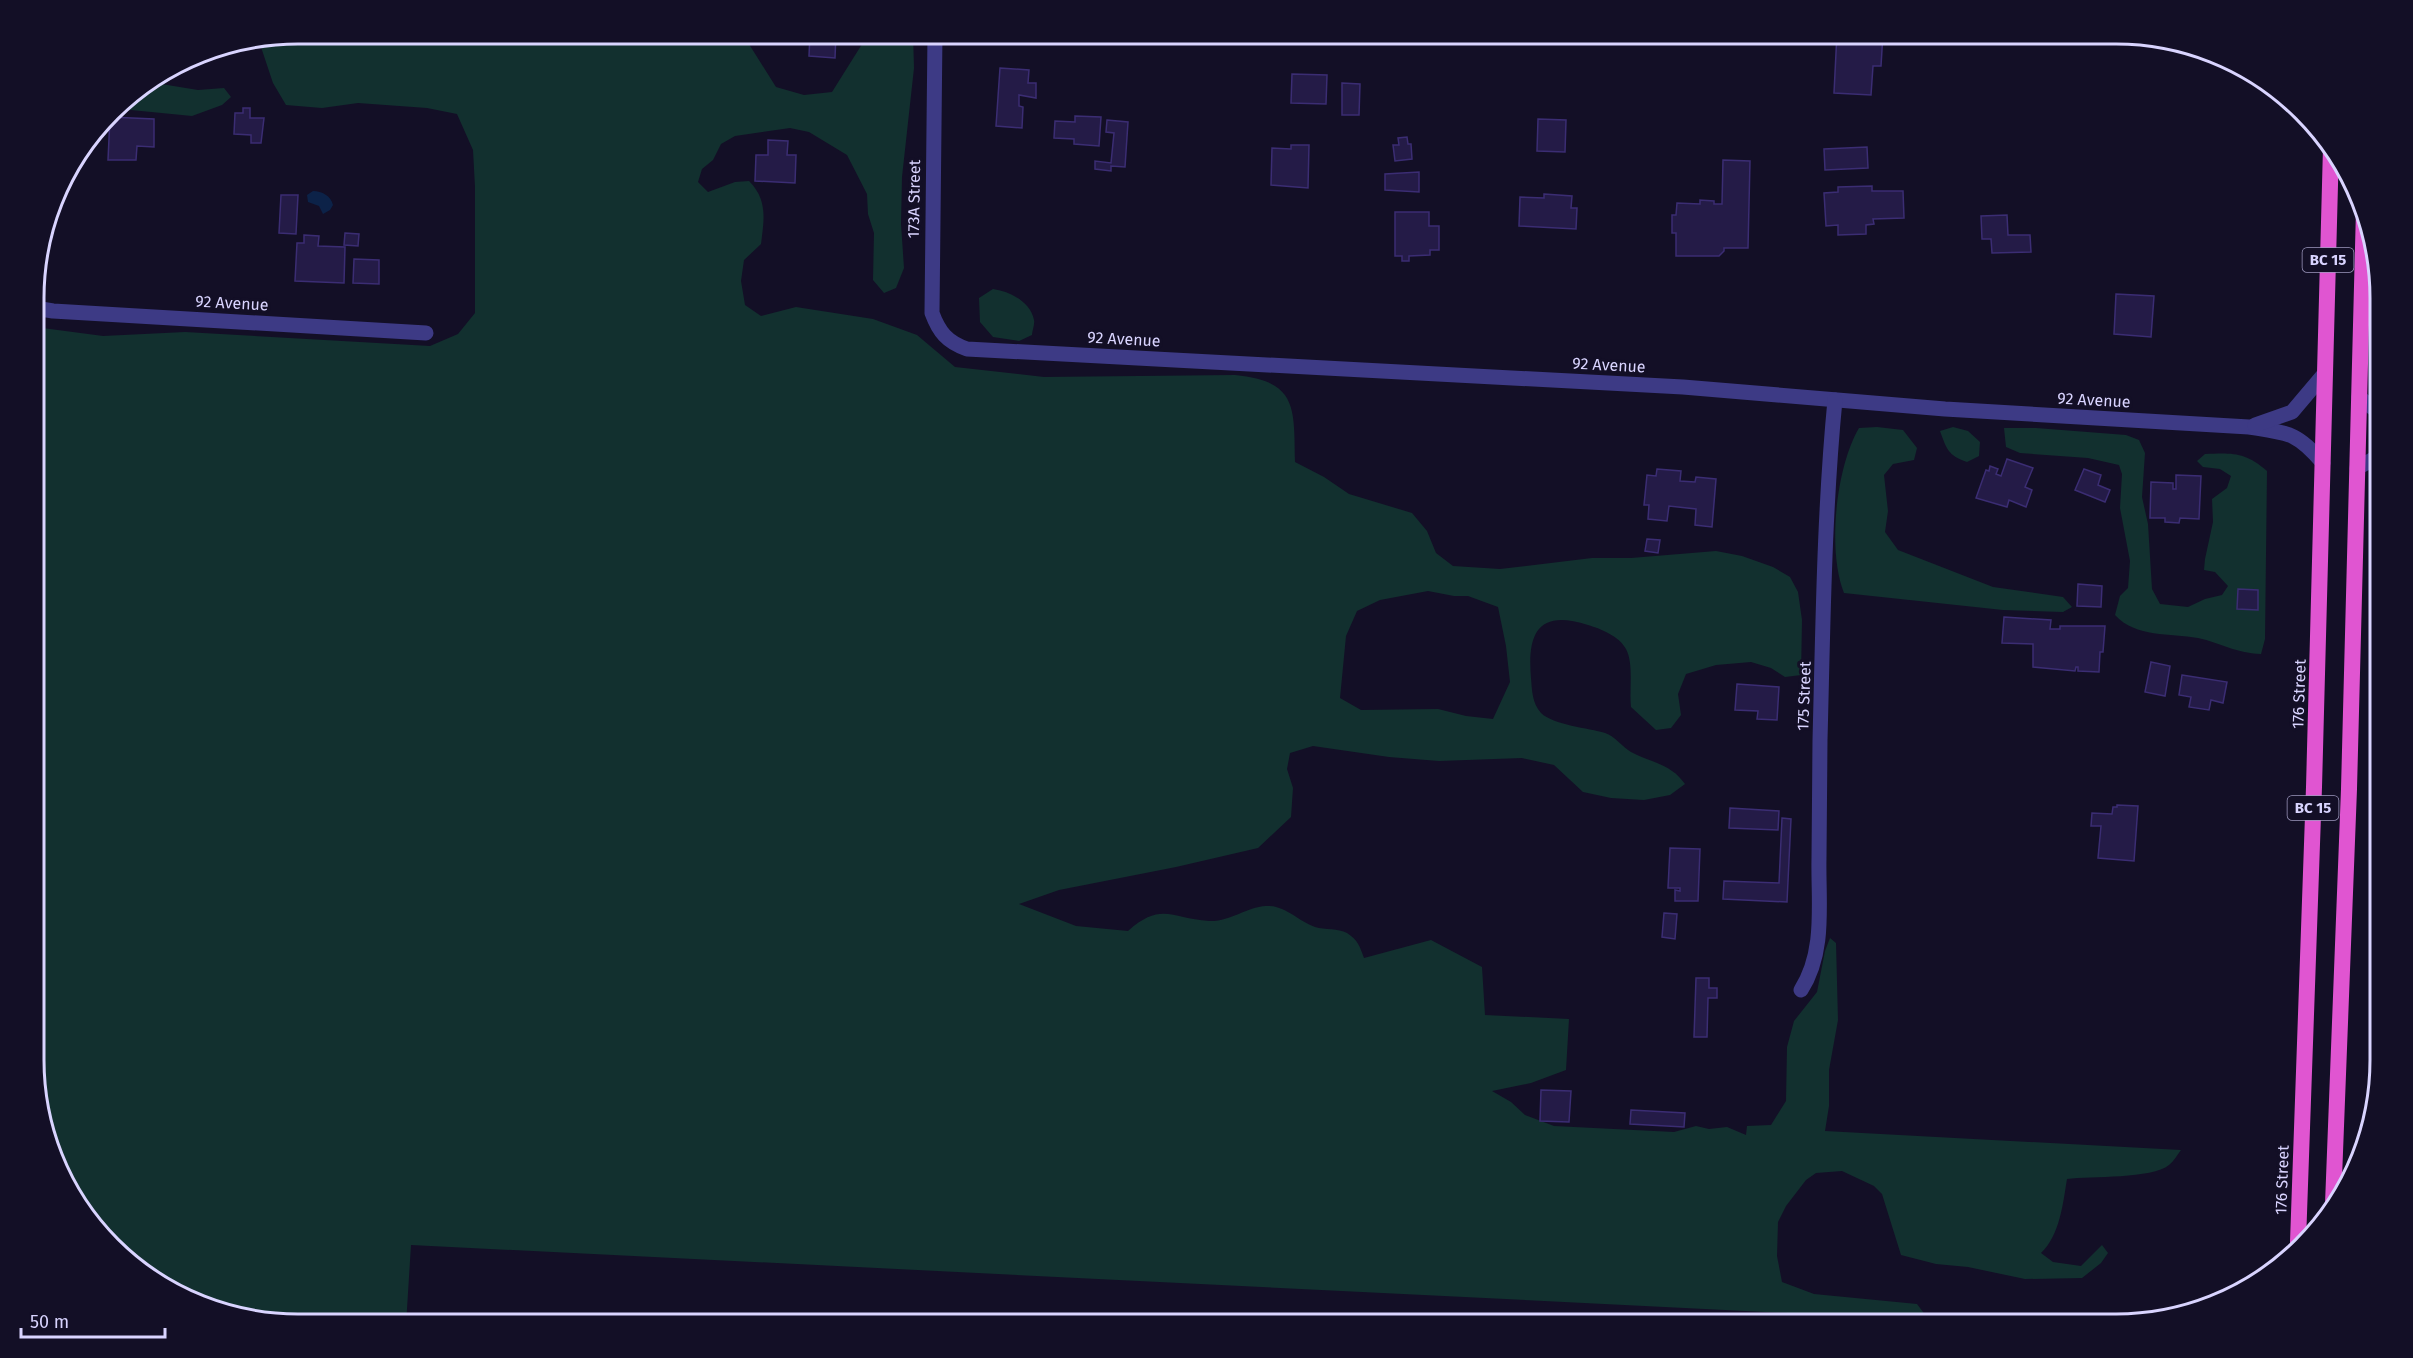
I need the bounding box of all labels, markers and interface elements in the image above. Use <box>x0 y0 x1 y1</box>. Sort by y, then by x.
street label: 173A Street <box>904 159 924 239</box>
road number: BC 15 <box>2302 248 2354 272</box>
street label: 92 Avenue <box>195 292 269 314</box>
street label: 92 Avenue <box>1087 328 1161 350</box>
street label: 92 Avenue <box>1572 354 1646 376</box>
street label: 92 Avenue <box>2057 389 2131 411</box>
street label: 176 Street <box>2288 659 2310 729</box>
street label: 175 Street <box>1793 661 1815 731</box>
road number: BC 15 <box>2288 796 2338 820</box>
street label: 176 Street <box>2271 1145 2293 1215</box>
scale bar <box>21 1301 165 1339</box>
text: 50 m <box>30 1311 69 1333</box>

